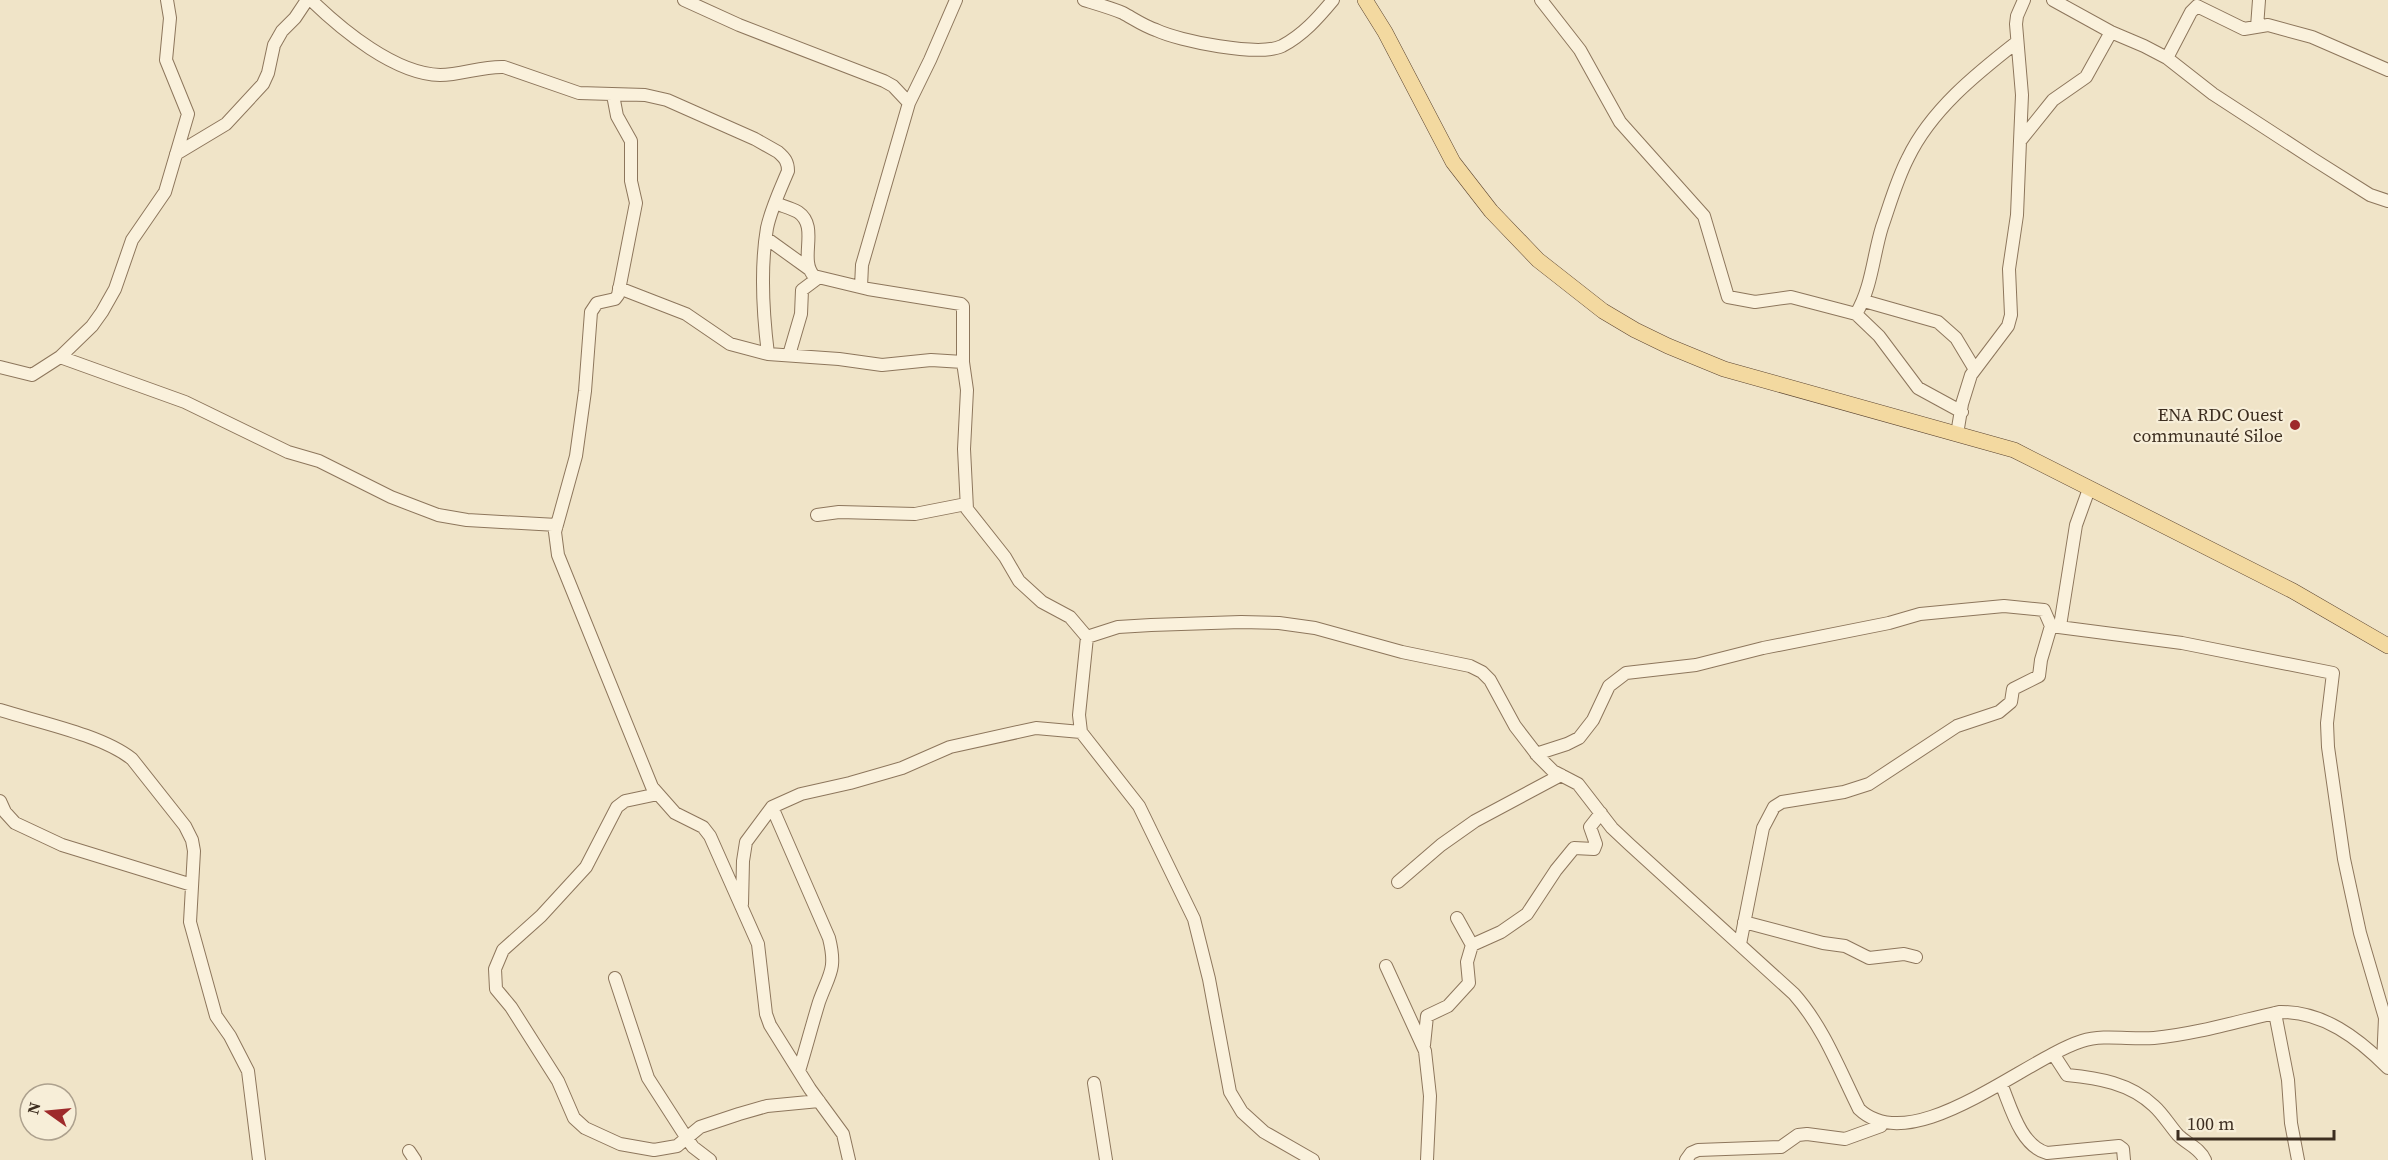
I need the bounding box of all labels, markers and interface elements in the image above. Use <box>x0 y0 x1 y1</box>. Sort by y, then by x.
place label: ENA RDC Ouest communauté Siloe <box>2133 402 2283 448</box>
marker: ENA RDC Ouest communauté Siloe <box>2288 418 2302 432</box>
north arrow <box>18 1082 78 1142</box>
text: N <box>21 1099 46 1117</box>
scale bar <box>2178 1103 2334 1141</box>
text: 100 m <box>2187 1111 2234 1136</box>

